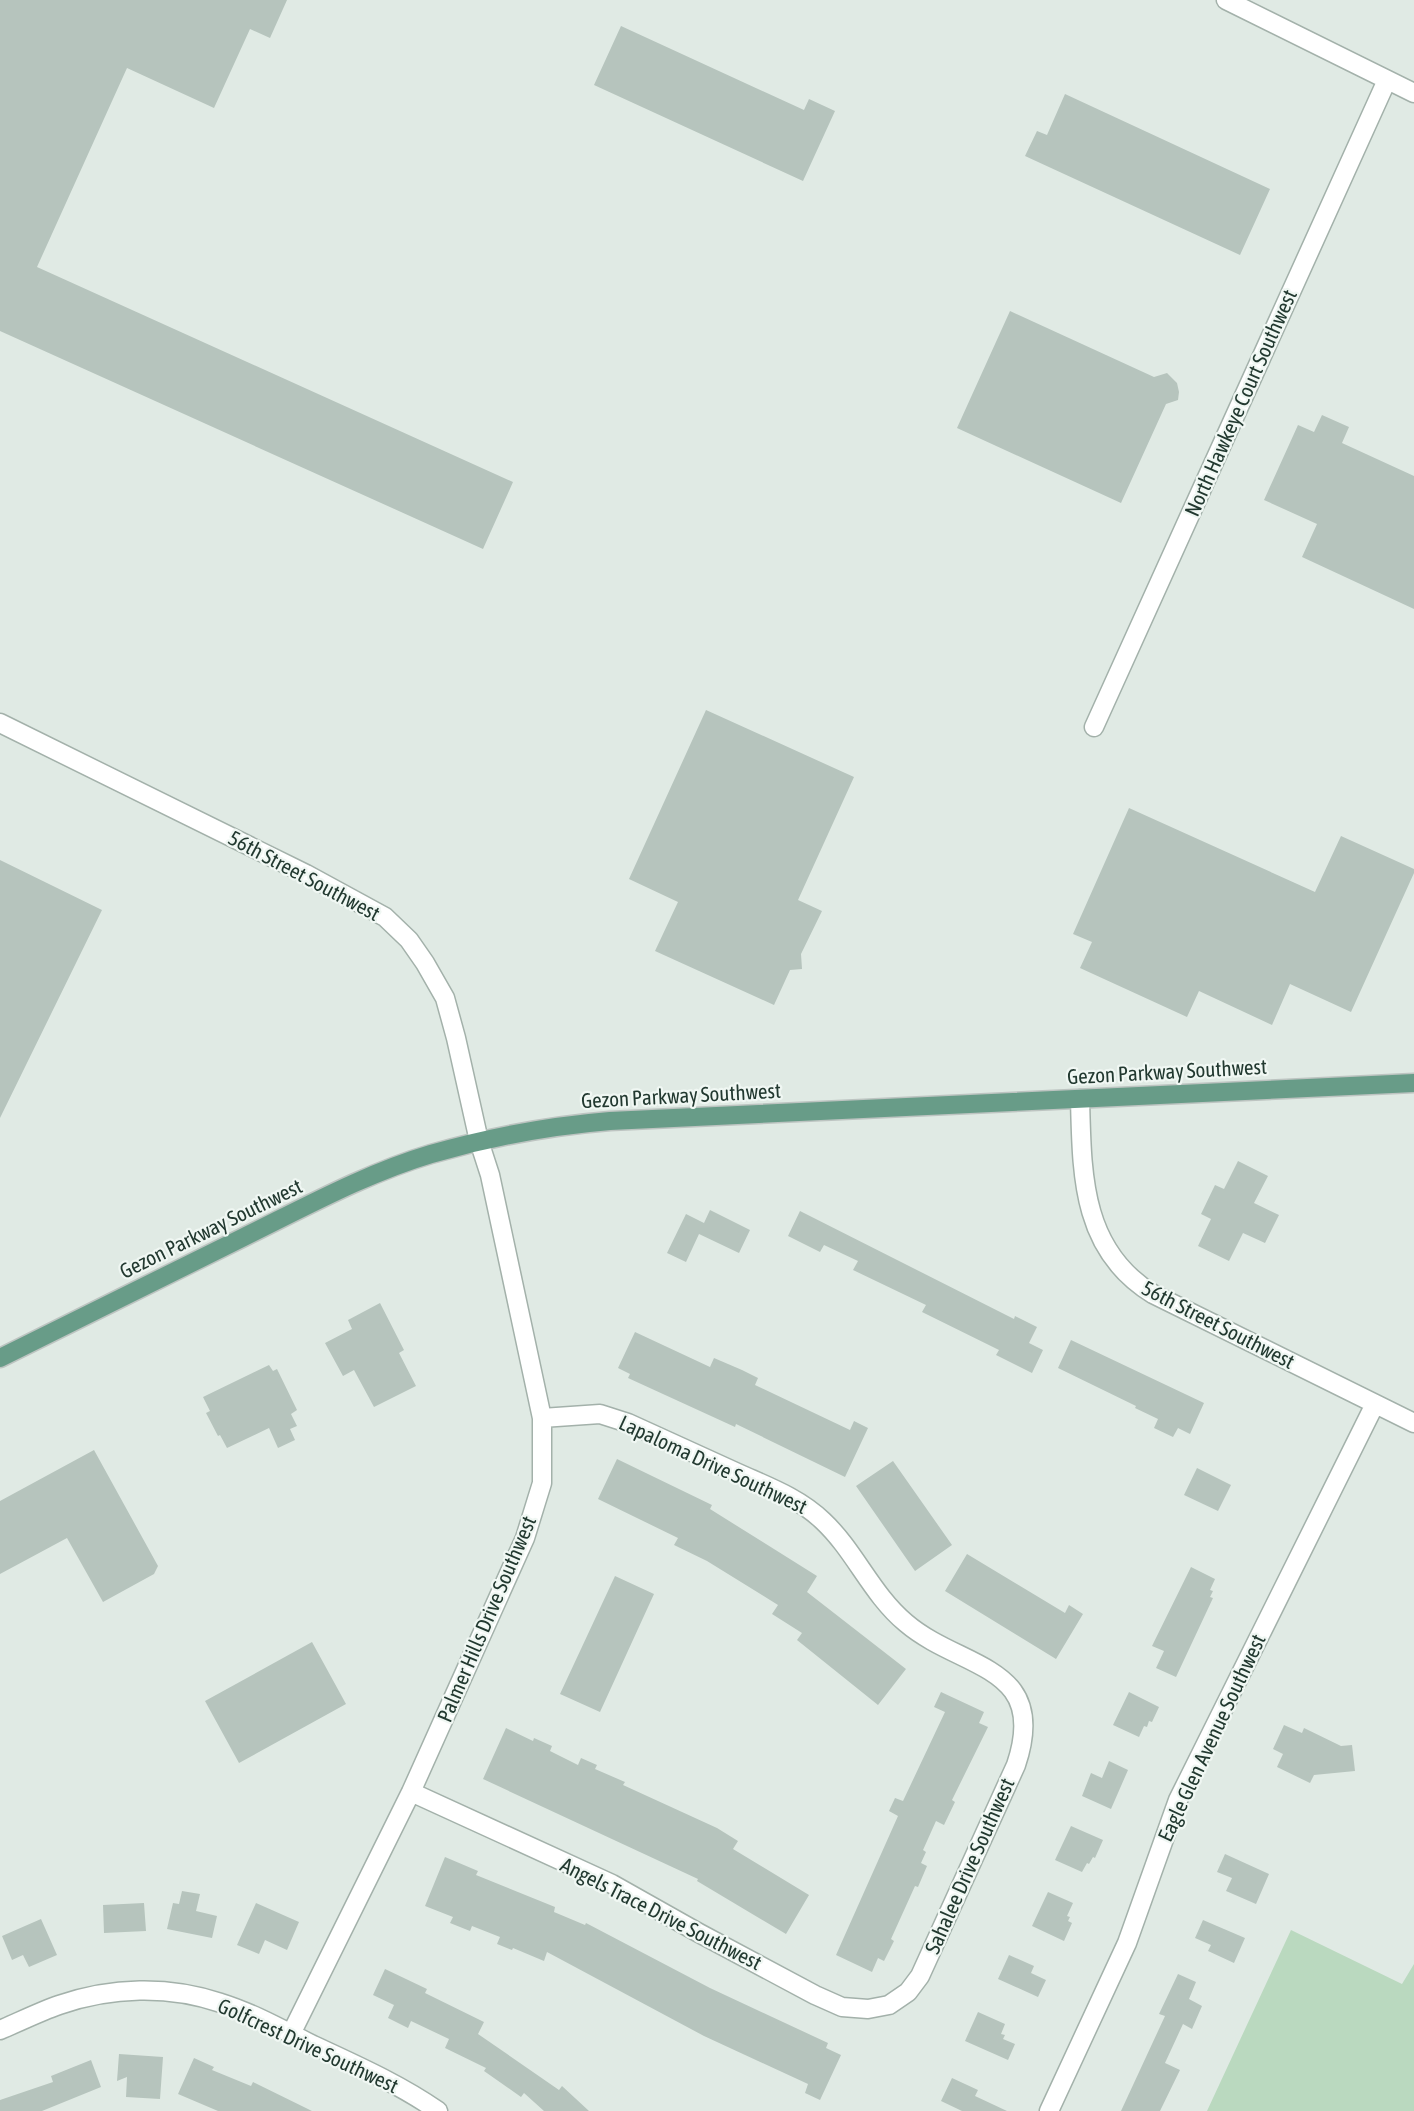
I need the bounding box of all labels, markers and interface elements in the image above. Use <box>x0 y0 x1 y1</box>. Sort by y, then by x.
street label: North Hawkeye Court Southwest <box>1179 286 1301 520</box>
street label: 56th Street Southwest <box>225 825 384 925</box>
street label: Gezon Parkway Southwest <box>1066 1054 1267 1088</box>
street label: Gezon Parkway Southwest <box>580 1078 781 1112</box>
street label: Gezon Parkway Southwest <box>115 1173 306 1283</box>
street label: 56th Street Southwest <box>1138 1275 1299 1373</box>
street label: Lapaloma Drive Southwest <box>616 1410 811 1518</box>
street label: Palmer Hills Drive Southwest <box>432 1512 540 1725</box>
street label: Eagle Glen Avenue Southwest <box>1152 1630 1270 1845</box>
street label: Sahalee Drive Southwest <box>920 1774 1019 1957</box>
street label: Angels Trace Drive Southwest <box>557 1852 766 1974</box>
street label: Golfcrest Drive Southwest <box>214 1993 402 2097</box>

